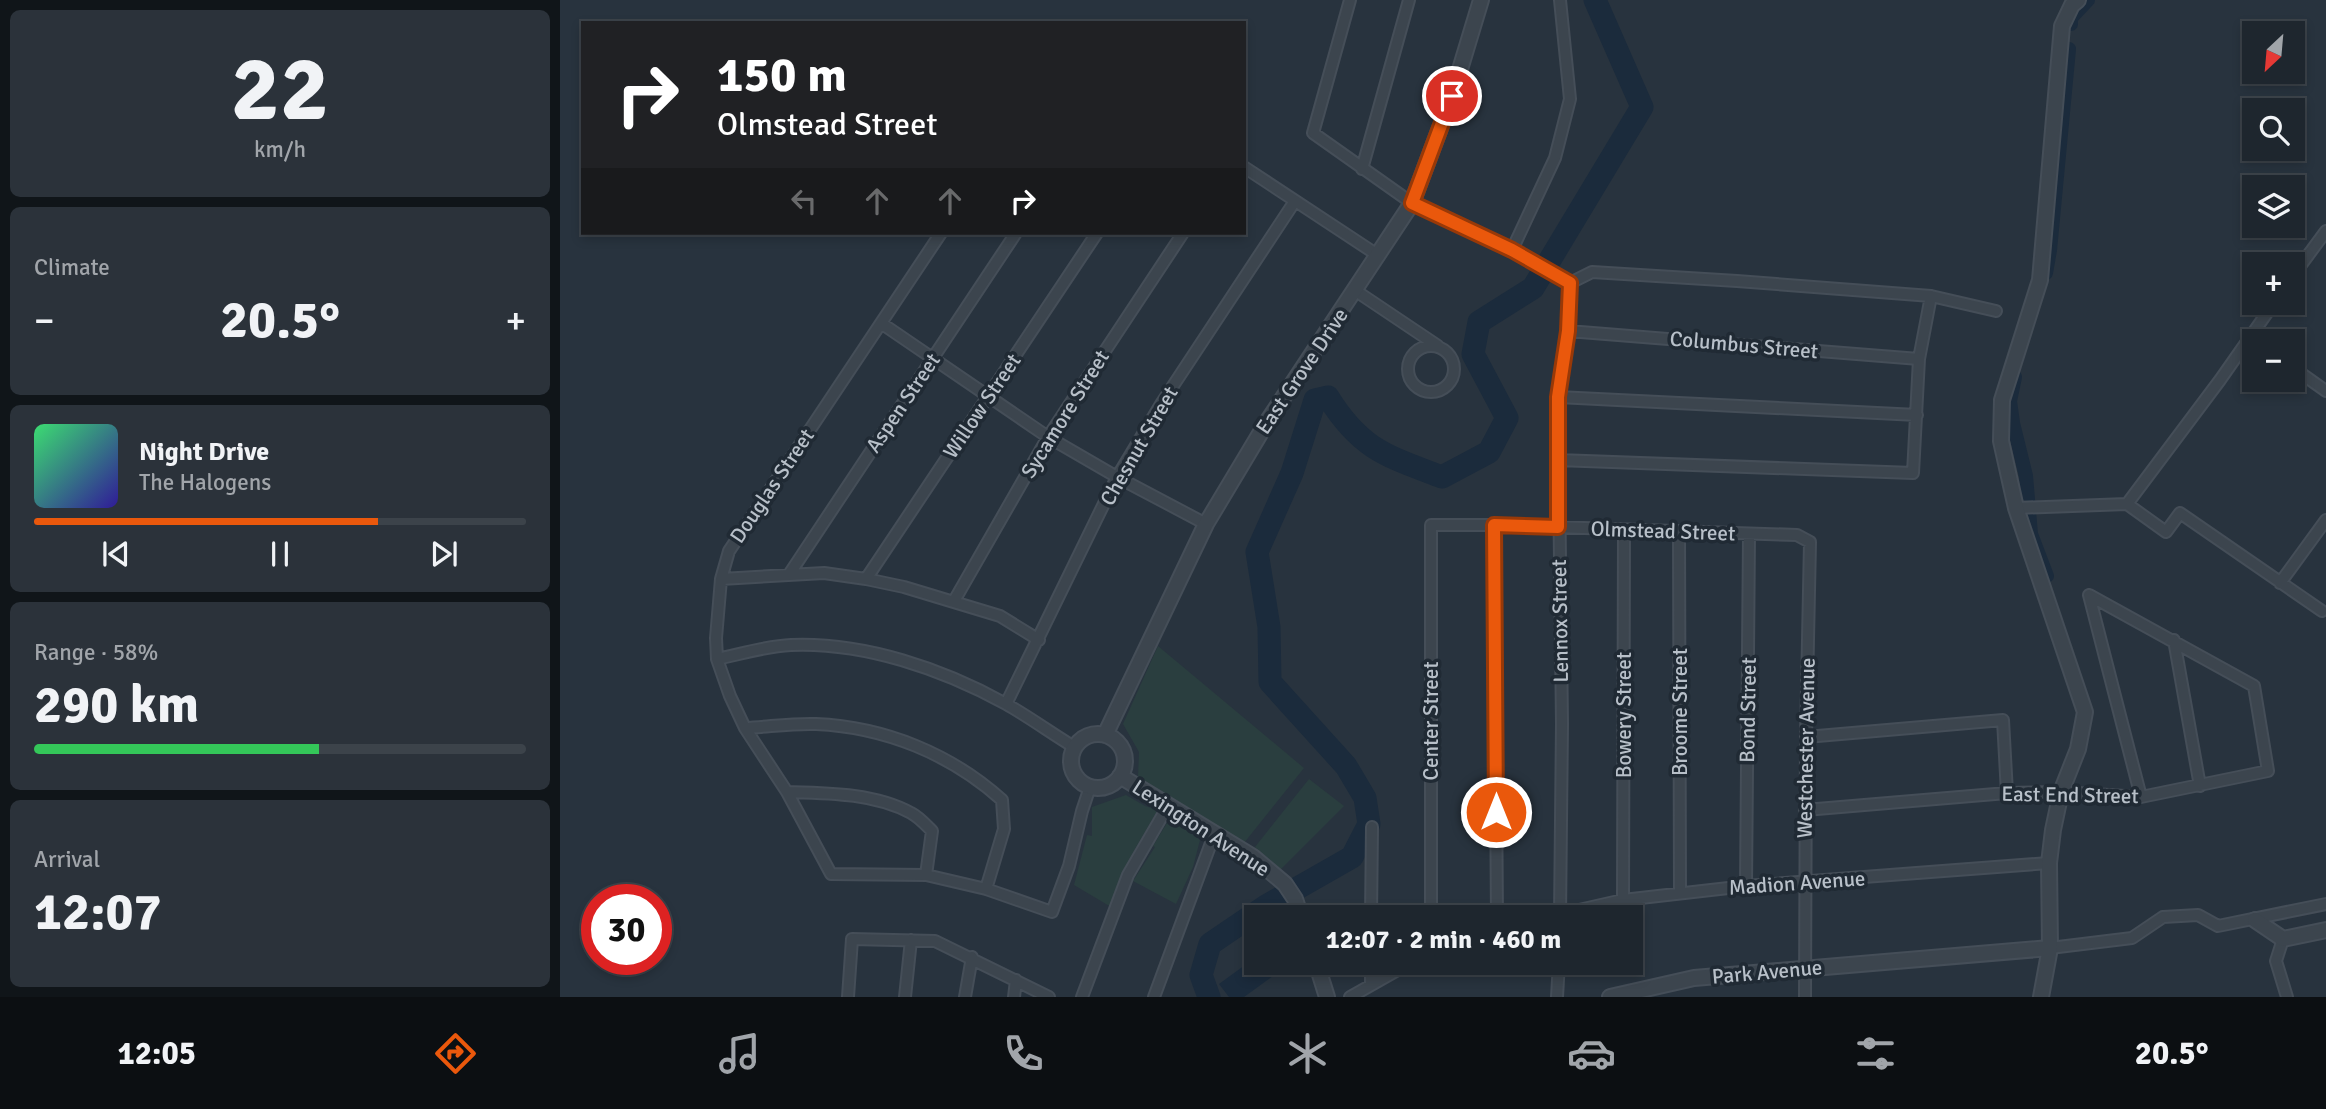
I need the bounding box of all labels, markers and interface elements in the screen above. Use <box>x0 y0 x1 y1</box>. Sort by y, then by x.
north arrow <box>2242 21 2305 84</box>
map controls <box>2242 21 2305 392</box>
text: 22 <box>231 33 329 146</box>
text: 150 m <box>717 45 847 105</box>
icon: right <box>602 49 693 140</box>
pin <box>1422 66 1482 126</box>
icon: arrive <box>1433 77 1471 115</box>
button: search <box>2242 98 2305 161</box>
text: Olmstead Street <box>717 105 937 144</box>
text: km/h <box>254 135 306 164</box>
button: layers <box>2242 175 2305 238</box>
icon: left <box>785 182 823 220</box>
icon: ahead <box>858 182 896 220</box>
icon: ahead <box>931 182 969 220</box>
icon: right <box>1004 182 1042 220</box>
button: + <box>2242 252 2305 315</box>
text: Climate <box>34 253 110 282</box>
text: 20.5° <box>220 288 340 352</box>
text: − <box>34 297 55 344</box>
text: + <box>505 297 526 344</box>
street label: East Grove Drive <box>1250 303 1354 439</box>
street label: Columbus Street <box>1669 326 1819 364</box>
button: − <box>2242 329 2305 392</box>
street label: Sycamore Street <box>1015 345 1115 483</box>
street label: Aspen Street <box>860 348 946 458</box>
street label: Willow Street <box>937 349 1027 463</box>
street label: Chesnut Street <box>1094 382 1184 510</box>
street label: Douglas Street <box>724 424 820 548</box>
text: Night Drive <box>139 436 269 468</box>
text: The Halogens <box>139 468 271 497</box>
street label: Olmstead Street <box>1590 515 1736 547</box>
icon: previous <box>97 535 135 573</box>
icon: pause <box>261 535 299 573</box>
icon: next <box>425 535 463 573</box>
street label: Lennox Street <box>1546 559 1574 683</box>
text: Range · 58% <box>34 638 158 667</box>
street label: Broome Street <box>1667 648 1693 776</box>
street label: Bowery Street <box>1611 652 1637 778</box>
street label: Bond Street <box>1734 657 1762 763</box>
street label: Westchester Avenue <box>1791 657 1821 839</box>
street label: Center Street <box>1418 661 1444 781</box>
text: 290 km <box>34 673 199 737</box>
street label: Lexington Avenue <box>1127 774 1275 882</box>
position arrow <box>1459 775 1533 849</box>
street label: East End Street <box>2001 781 2139 809</box>
text: Arrival <box>34 845 100 874</box>
street label: Madion Avenue <box>1728 865 1866 901</box>
text: 12:07 <box>34 880 162 944</box>
speed limit sign: 30 <box>581 884 672 975</box>
text: 12:07 · 2 min · 460 m <box>1326 924 1561 956</box>
street label: Park Avenue <box>1711 954 1823 990</box>
icon: directions <box>431 1029 480 1078</box>
icon: music <box>715 1029 764 1078</box>
icon: phone <box>999 1029 1048 1078</box>
icon: climate <box>1283 1029 1332 1078</box>
icon: car <box>1567 1029 1616 1078</box>
icon: filters <box>1851 1029 1900 1078</box>
text: 12:05 <box>117 1034 196 1073</box>
text: 20.5° <box>2135 1034 2209 1073</box>

